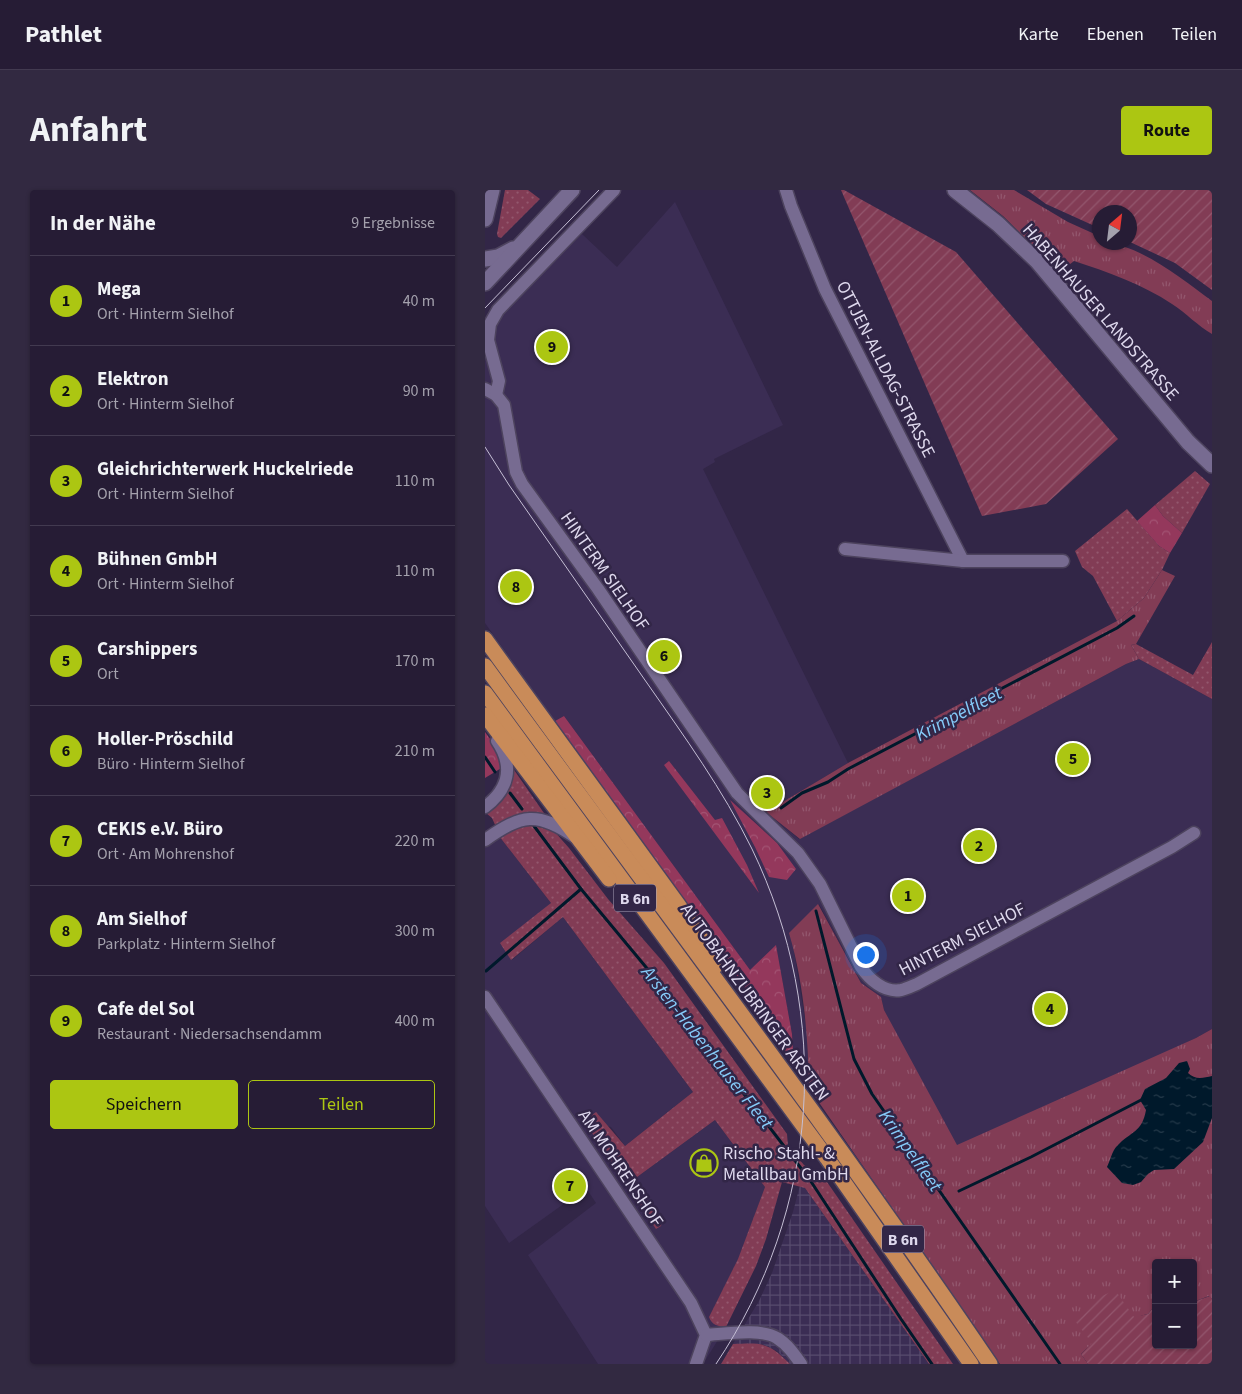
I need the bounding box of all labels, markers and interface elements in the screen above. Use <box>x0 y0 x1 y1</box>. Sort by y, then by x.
text: Pathlet <box>25 17 102 52</box>
text: Karte <box>1018 22 1059 47</box>
text: Ebenen <box>1087 22 1144 47</box>
text: Teilen <box>1172 22 1217 47</box>
text: Anfahrt <box>30 105 147 155</box>
button: Route <box>1121 106 1212 155</box>
north arrow <box>1092 205 1137 250</box>
text: In der Nähe <box>50 208 156 238</box>
text: 9 Ergebnisse <box>351 212 435 234</box>
street label: HABENHAUSER LANDSTRASSE <box>1017 218 1185 406</box>
text: Mega <box>97 276 141 303</box>
street label: OTTJEN-ALLDAG-STRASSE <box>830 277 941 462</box>
text: 1 <box>62 290 70 312</box>
text: 40 m <box>403 290 435 312</box>
text: Ort · Hinterm Sielhof <box>97 303 234 325</box>
pin: 9 <box>536 328 568 366</box>
text: Elektron <box>97 366 169 393</box>
text: 2 <box>62 380 70 402</box>
text: 90 m <box>403 380 435 402</box>
text: Ort · Hinterm Sielhof <box>97 393 234 415</box>
text: Gleichrichterwerk Huckelriede <box>97 456 354 483</box>
text: 3 <box>62 470 70 492</box>
text: 110 m <box>395 470 435 492</box>
text: Ort · Hinterm Sielhof <box>97 483 234 505</box>
street label: HINTERM SIELHOF <box>554 507 655 636</box>
text: Bühnen GmbH <box>97 546 218 573</box>
text: 4 <box>62 560 70 582</box>
text: 110 m <box>395 560 435 582</box>
pin: 8 <box>500 568 532 606</box>
text: Ort · Hinterm Sielhof <box>97 573 234 595</box>
text: Carshippers <box>97 636 197 663</box>
pin: 6 <box>648 637 680 675</box>
text: 5 <box>62 650 70 672</box>
text: 170 m <box>395 650 435 672</box>
text: Ort <box>97 663 119 685</box>
water label: Krimpelfleet <box>910 680 1008 749</box>
text: Holler-Pröschild <box>97 726 233 753</box>
text: 6 <box>62 740 70 762</box>
text: 210 m <box>395 740 435 762</box>
pin: 5 <box>1057 740 1089 778</box>
text: Büro · Hinterm Sielhof <box>97 753 244 775</box>
pin: 3 <box>751 774 783 812</box>
text: CEKIS e.V. Büro <box>97 816 223 843</box>
pin: 2 <box>963 827 995 865</box>
text: 7 <box>62 830 70 852</box>
text: 220 m <box>395 830 435 852</box>
text: Ort · Am Mohrenshof <box>97 843 234 865</box>
pin: 1 <box>892 877 924 915</box>
road number: B 6n <box>614 884 656 911</box>
street label: HINTERM SIELHOF <box>894 897 1030 982</box>
street label: AUTOBAHNZUBRINGER ARSTEN <box>674 898 835 1106</box>
text: Am Sielhof <box>97 906 187 933</box>
text: 8 <box>62 920 70 942</box>
text: 300 m <box>395 920 435 942</box>
text: Parkplatz · Hinterm Sielhof <box>97 933 275 955</box>
your location <box>853 942 879 968</box>
water label: Arsten-Habenhauser Fleet <box>634 960 780 1136</box>
pin: 4 <box>1034 990 1066 1028</box>
text: Cafe del Sol <box>97 996 195 1023</box>
text: 9 <box>62 1010 70 1032</box>
text: 400 m <box>395 1010 435 1032</box>
text: Restaurant · Niedersachsendamm <box>97 1023 322 1045</box>
button: Speichern <box>50 1080 238 1129</box>
button: Teilen <box>248 1080 435 1129</box>
water label: Krimpelfleet <box>872 1104 949 1198</box>
street label: AM MOHRENSHOF <box>572 1105 669 1232</box>
place label: Rischo Stahl- & Metallbau GmbH <box>723 1141 849 1187</box>
shop icon: Rischo Stahl- & Metallbau GmbH <box>689 1148 719 1178</box>
pin: 7 <box>554 1167 586 1205</box>
road number: B 6n <box>882 1226 924 1252</box>
map controls <box>1152 1259 1197 1349</box>
button: + <box>1152 1259 1197 1304</box>
button: − <box>1152 1304 1197 1349</box>

